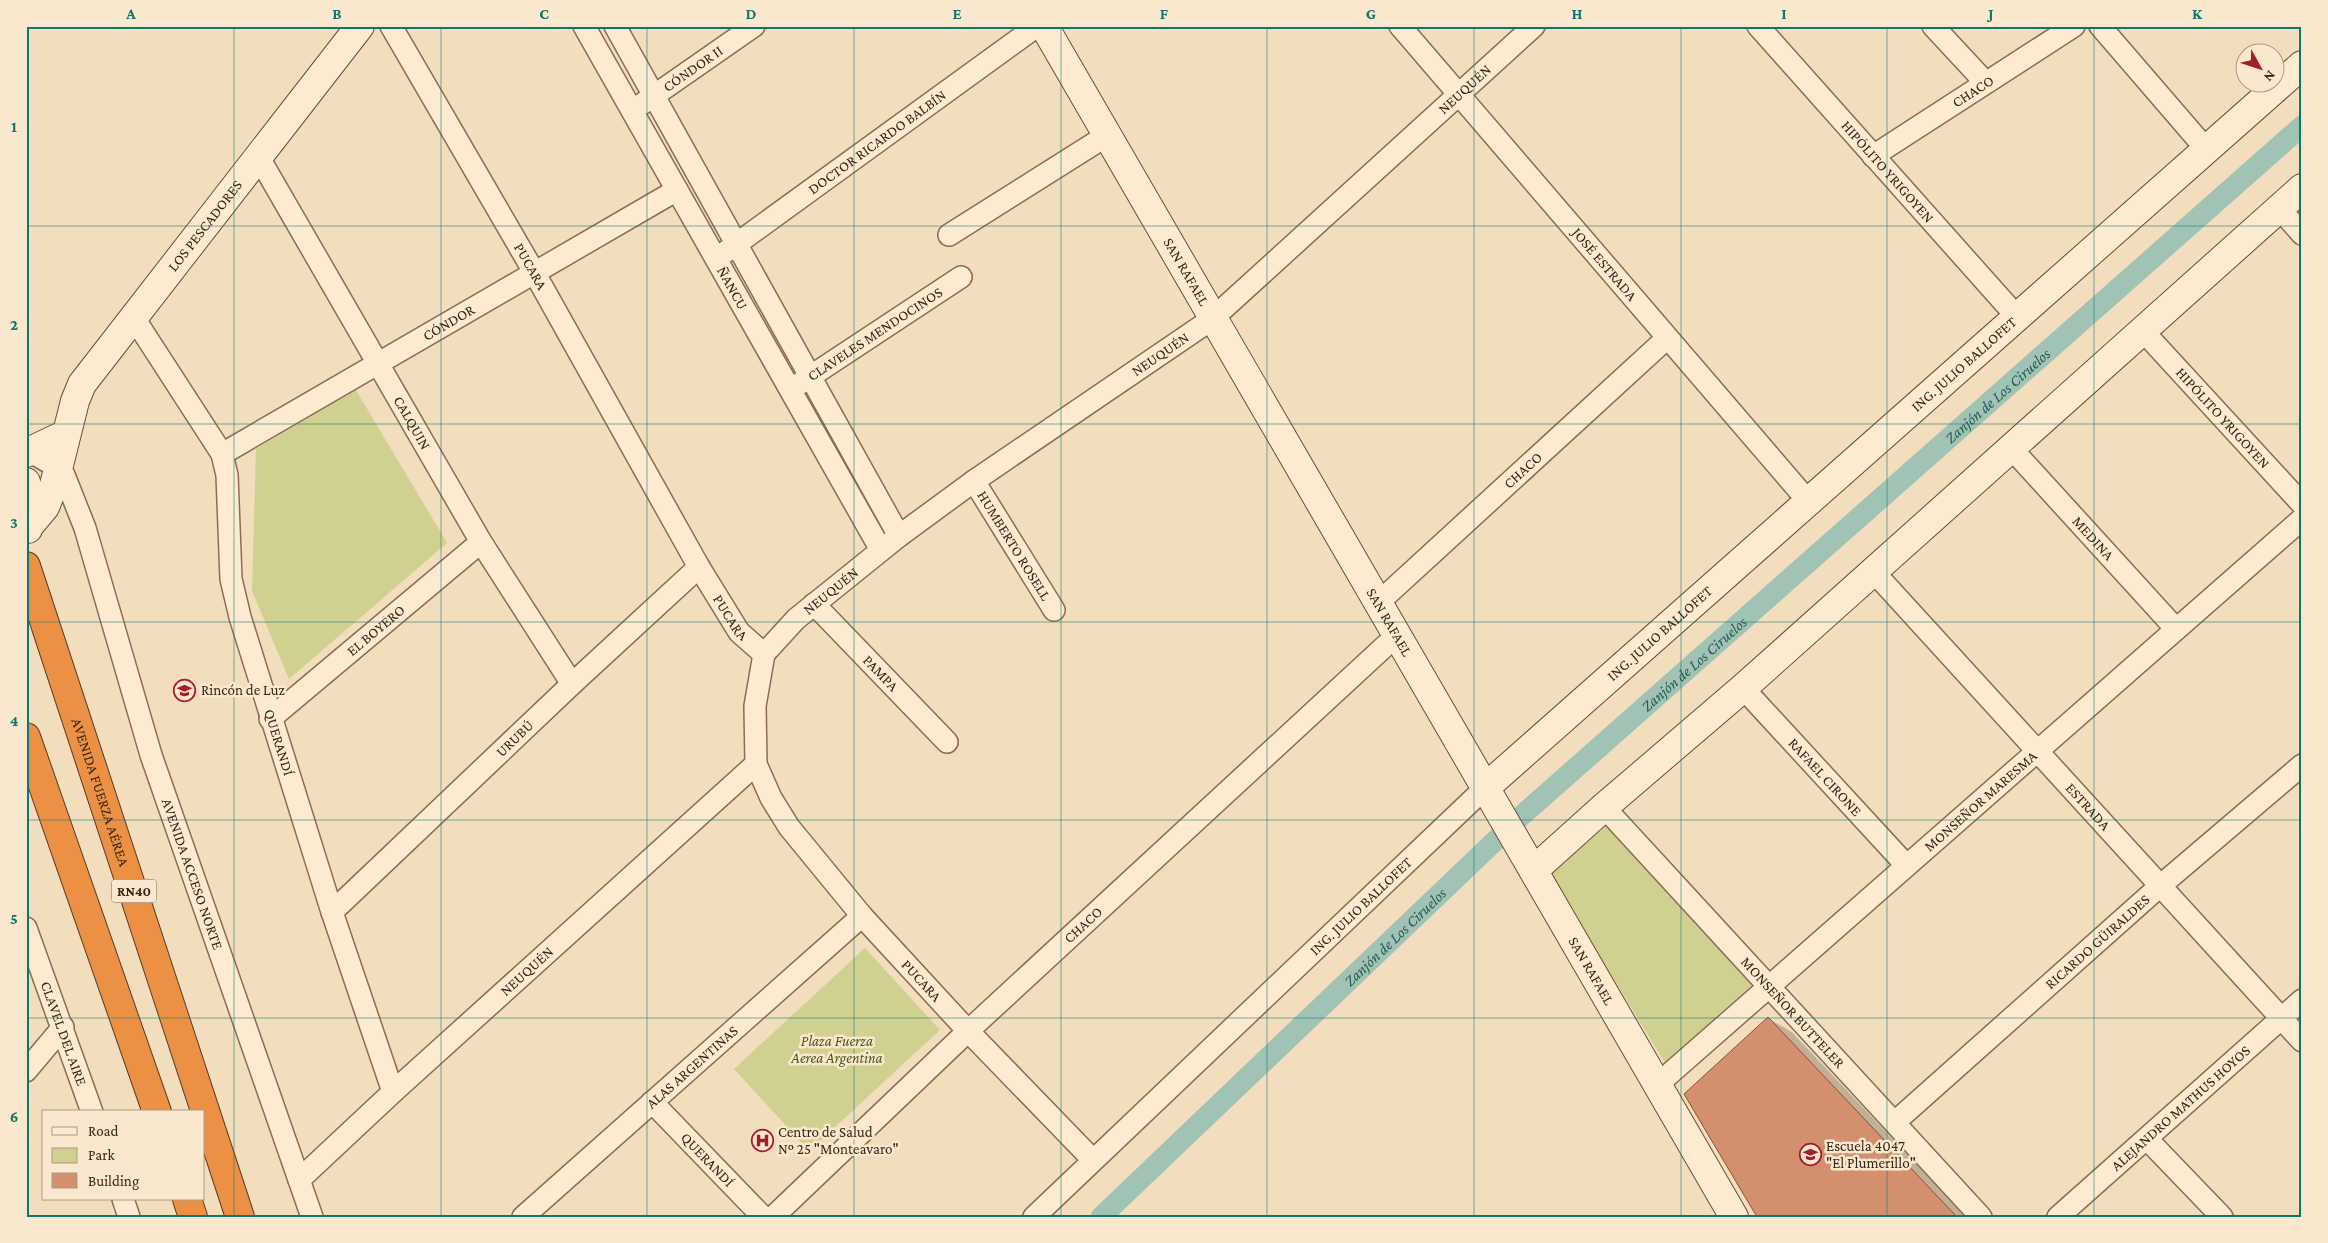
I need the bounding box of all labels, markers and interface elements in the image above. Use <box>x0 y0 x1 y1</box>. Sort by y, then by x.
text: A <box>125 5 136 22</box>
text: B <box>332 5 342 22</box>
text: C <box>539 5 549 22</box>
text: D <box>745 5 757 22</box>
text: E <box>952 5 962 22</box>
text: F <box>1160 5 1169 22</box>
text: G <box>1366 5 1376 22</box>
text: H <box>1572 5 1583 22</box>
text: I <box>1781 5 1787 22</box>
text: J <box>1986 5 1994 22</box>
text: K <box>2192 5 2203 22</box>
street label: CÓNDOR II <box>660 42 726 95</box>
north arrow <box>2236 42 2286 92</box>
street label: NEUQUÉN <box>1435 61 1494 117</box>
text: N <box>2260 68 2279 86</box>
street label: CHACO <box>1949 72 1997 111</box>
street label: DOCTOR RICARDO BALBÍN <box>805 87 949 197</box>
street label: HIPÓLITO YRIGOYEN <box>1838 117 1937 226</box>
text: 1 <box>11 118 17 135</box>
street label: LOS PESCADORES <box>165 177 245 274</box>
street label: JOSÉ ESTRADA <box>1567 223 1641 304</box>
street label: SAN RAFAEL <box>1160 235 1213 309</box>
street label: PUCARA <box>511 240 550 293</box>
street label: ÑANCU <box>714 264 751 312</box>
street label: CLAVELES MENDOCINOS <box>805 284 945 384</box>
street label: CÓNDOR <box>420 301 478 344</box>
street label: ING. JULIO BALLOFET <box>1908 314 2020 415</box>
text: 2 <box>10 316 18 333</box>
street label: NEUQUÉN <box>1129 329 1192 379</box>
water label: Zanjón de Los Ciruelos <box>1941 345 2053 446</box>
street label: HIPÓLITO YRIGOYEN <box>2173 364 2273 472</box>
street label: CALQUIN <box>390 393 434 452</box>
street label: CHACO <box>1500 449 1545 492</box>
street label: HUMBERTO ROSELL <box>974 488 1054 604</box>
street label: MEDINA <box>2069 513 2117 564</box>
text: 3 <box>10 514 18 531</box>
street label: NEUQUÉN <box>800 564 861 618</box>
street label: ING. JULIO BALLOFET <box>1604 583 1715 684</box>
street label: SAN RAFAEL <box>1363 585 1416 659</box>
street label: PUCARA <box>710 592 751 644</box>
street label: EL BOYERO <box>344 601 408 659</box>
water label: Zanjón de Los Ciruelos <box>1638 613 1750 714</box>
street label: PAMPA <box>860 652 902 695</box>
school or university icon: Rincón de Luz <box>173 678 197 702</box>
place label: Rincón de Luz <box>201 682 285 698</box>
street label: QUERANDÍ <box>261 707 297 778</box>
text: 4 <box>10 712 19 729</box>
street label: AVENIDA FUERZA AÉREA <box>69 716 132 869</box>
street label: URUBÚ <box>493 717 537 760</box>
street label: RAFAEL CIRONE <box>1785 735 1865 819</box>
street label: MONSEÑOR MARESMA <box>1921 747 2040 855</box>
street label: ESTRADA <box>2063 780 2114 834</box>
street label: AVENIDA ACCESO NORTE <box>159 796 226 952</box>
street label: ING. JULIO BALLOFET <box>1306 854 1415 958</box>
road number: RN40 <box>112 879 156 902</box>
water label: Zanjón de Los Ciruelos <box>1340 884 1449 989</box>
street label: RICARDO GÜIRALDES <box>2042 891 2153 992</box>
street label: CHACO <box>1061 903 1105 946</box>
text: 5 <box>10 910 18 927</box>
street label: SAN RAFAEL <box>1565 934 1618 1008</box>
street label: NEUQUÉN <box>497 943 556 999</box>
street label: MONSEÑOR BUTTELER <box>1738 954 1848 1072</box>
street label: PUCARA <box>898 956 945 1005</box>
street label: CLAVEL DEL AIRE <box>38 979 90 1088</box>
street label: ALAS ARGENTINAS <box>643 1022 741 1112</box>
park label: Plaza Fuerza Aerea Argentina <box>790 1033 883 1067</box>
street label: ALEJANDRO MATHUS HOYOS <box>2108 1042 2253 1174</box>
text: 6 <box>10 1108 18 1125</box>
legend <box>42 1110 205 1200</box>
text: Road <box>88 1123 119 1139</box>
place label: Centro de Salud Nº 25 "Monteavaro" <box>778 1124 899 1157</box>
street label: QUERANDÍ <box>678 1129 738 1190</box>
hospital icon: Centro de Salud Nº 25 "Monteavaro" <box>750 1129 774 1153</box>
place label: Escuela 4047 "El Plumerillo" <box>1826 1138 1916 1171</box>
school or university icon: Escuela 4047 "El Plumerillo" <box>1798 1143 1822 1167</box>
text: Park <box>88 1147 115 1163</box>
text: Building <box>88 1173 139 1190</box>

